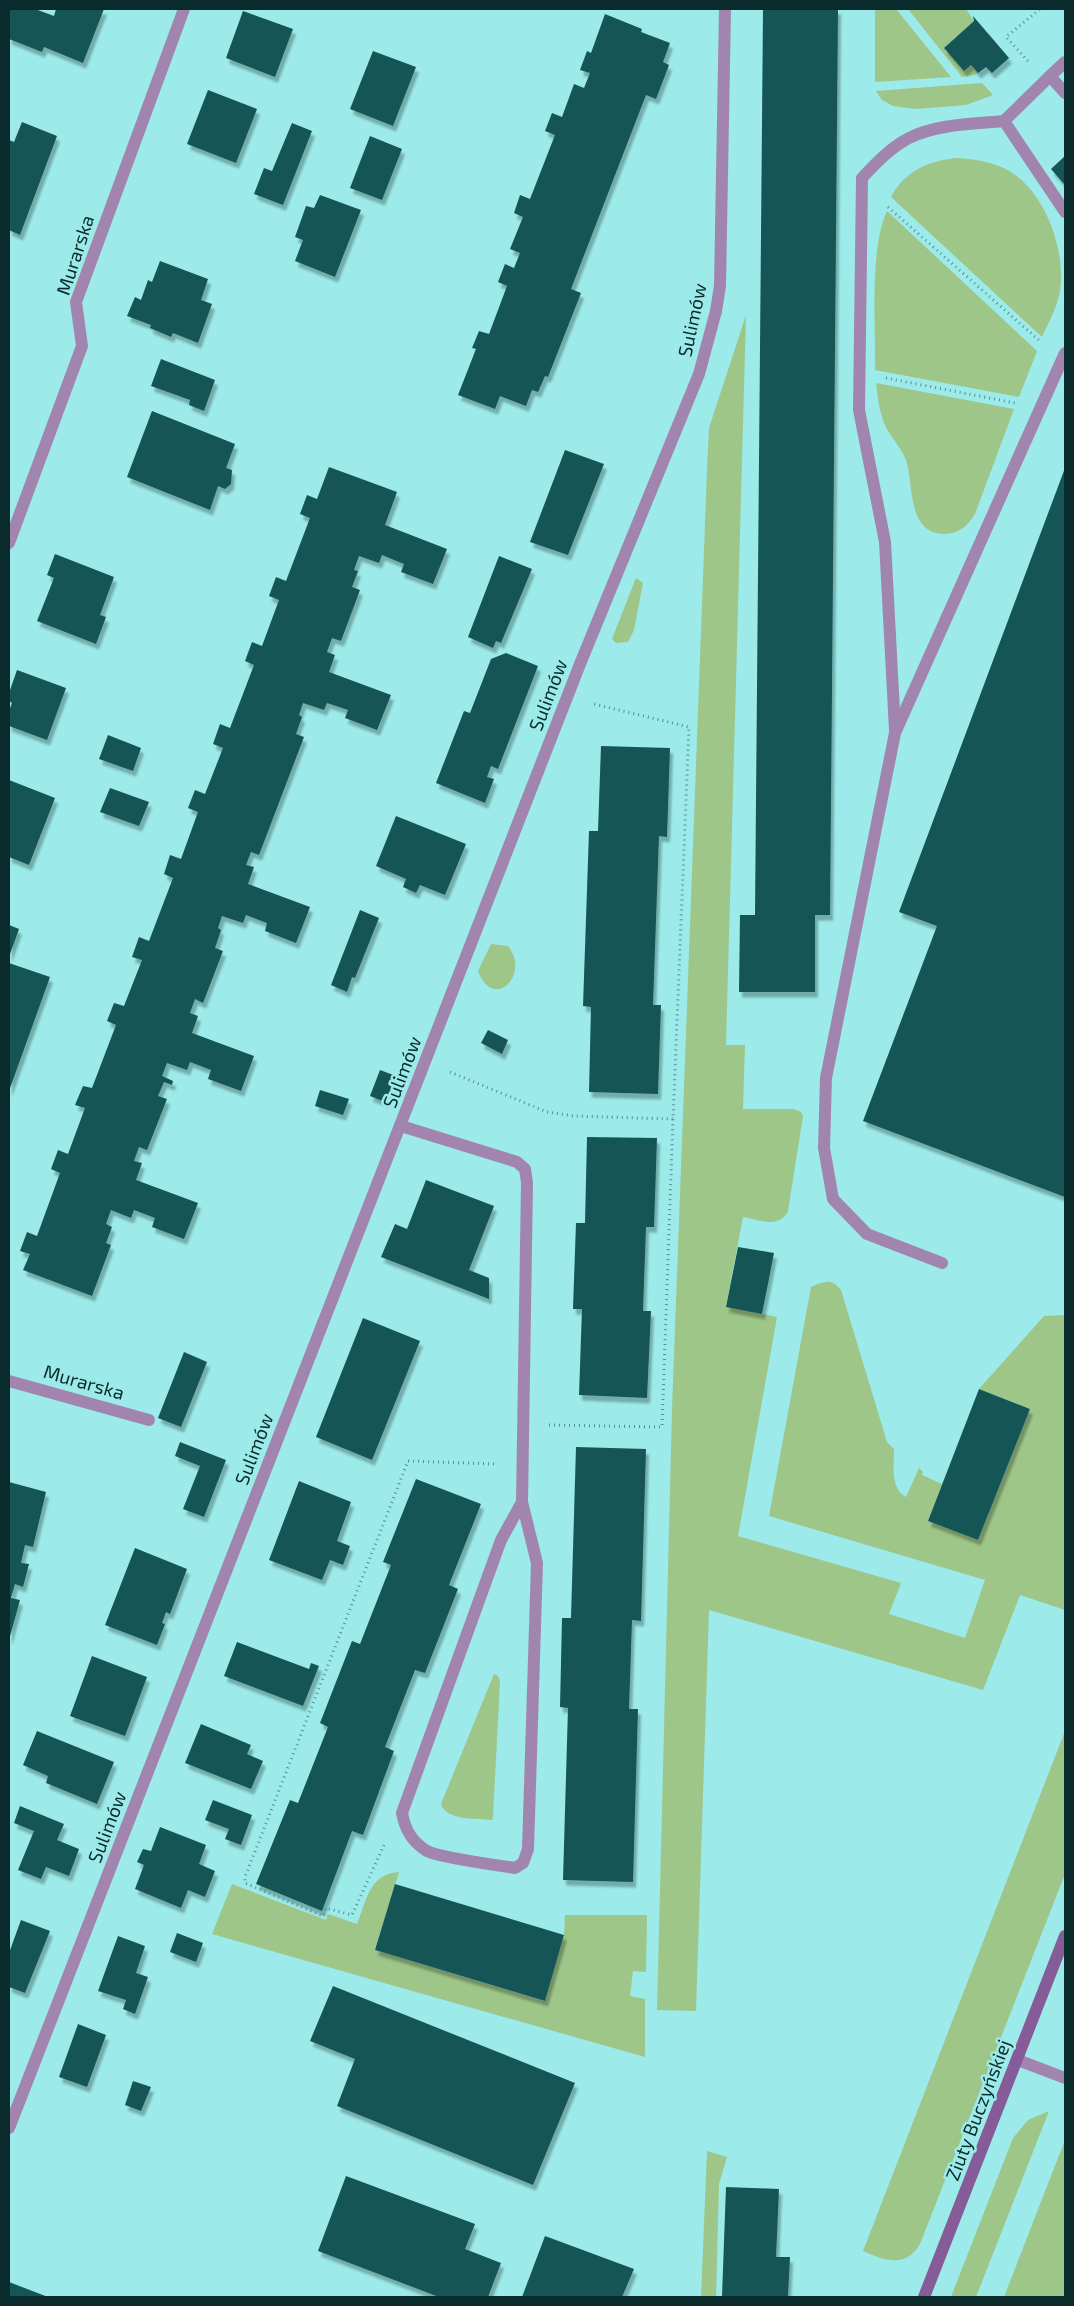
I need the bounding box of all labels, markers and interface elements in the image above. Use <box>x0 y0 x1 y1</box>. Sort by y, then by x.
street label: Murarska <box>51 212 98 298</box>
street label: Sulimów <box>672 281 711 359</box>
street label: Sulimów <box>523 655 572 734</box>
street label: Sulimów <box>377 1032 426 1111</box>
street label: Murarska <box>41 1359 127 1404</box>
street label: Sulimów <box>229 1409 278 1488</box>
street label: Sulimów <box>82 1787 131 1866</box>
street label: Ziuty Buczyńskiej <box>940 2036 1015 2184</box>

